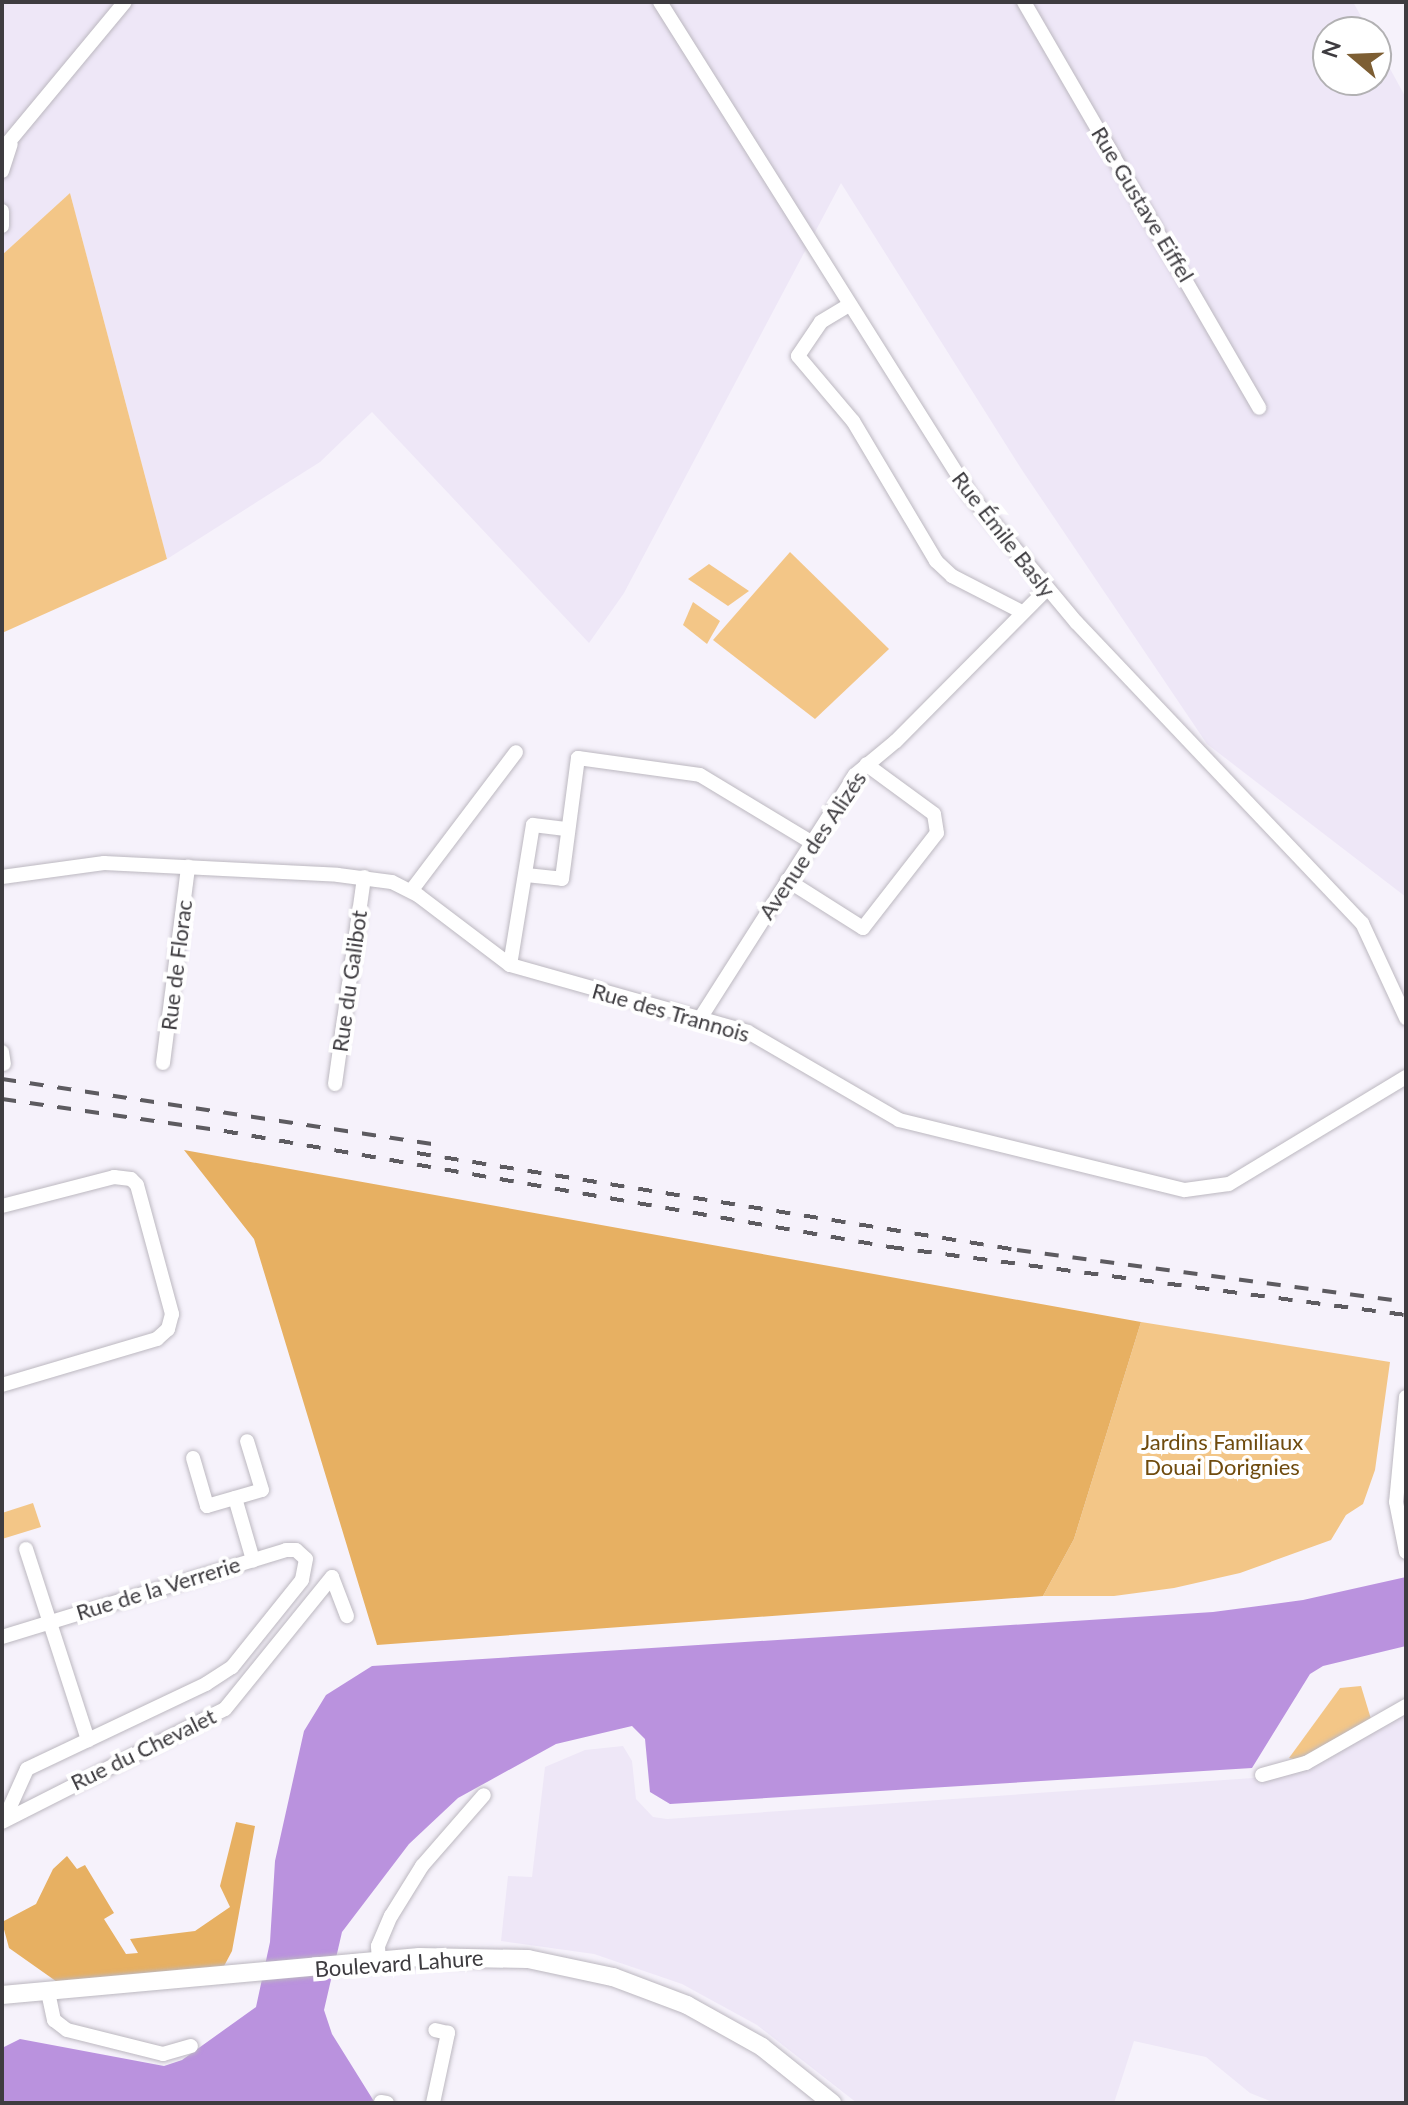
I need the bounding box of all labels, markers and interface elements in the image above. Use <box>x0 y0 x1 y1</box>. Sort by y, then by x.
north arrow <box>1312 16 1392 96</box>
text: N <box>1315 36 1346 61</box>
street label: Rue Gustave Eiffel <box>1086 122 1200 286</box>
street label: Rue Émile Basly <box>947 466 1061 602</box>
street label: Avenue des Alizés <box>752 766 872 924</box>
street label: Rue de Florac <box>155 898 197 1032</box>
street label: Rue du Galibot <box>326 908 372 1054</box>
street label: Rue des Trannois <box>589 977 753 1047</box>
park label: Jardins Familiaux Douai Dorignies <box>1141 1428 1303 1480</box>
street label: Rue de la Verrerie <box>72 1550 244 1626</box>
street label: Rue du Chevalet <box>66 1702 220 1796</box>
street label: Boulevard Lahure <box>314 1944 484 1982</box>

